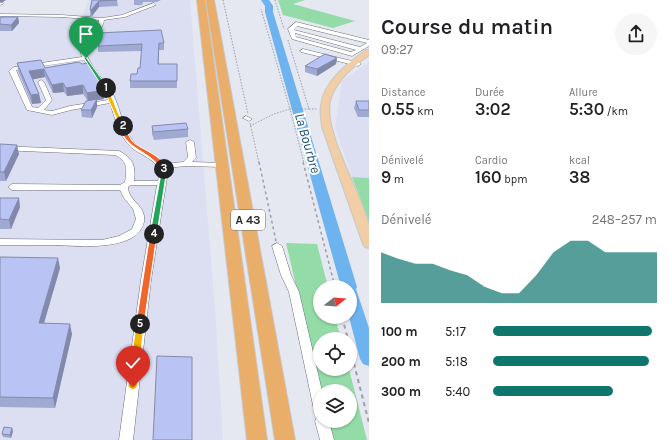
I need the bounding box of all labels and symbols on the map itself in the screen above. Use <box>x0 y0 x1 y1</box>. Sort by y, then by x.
pin <box>69 17 103 58</box>
pin: 1 <box>96 78 116 98</box>
water label: La Bourbre <box>291 111 324 176</box>
pin: 2 <box>113 116 133 136</box>
pin: 3 <box>154 159 174 179</box>
road number: A 43 <box>231 210 265 230</box>
pin: 4 <box>144 224 164 244</box>
north arrow <box>313 280 357 324</box>
pin: 5 <box>130 314 150 334</box>
pin <box>116 346 150 387</box>

